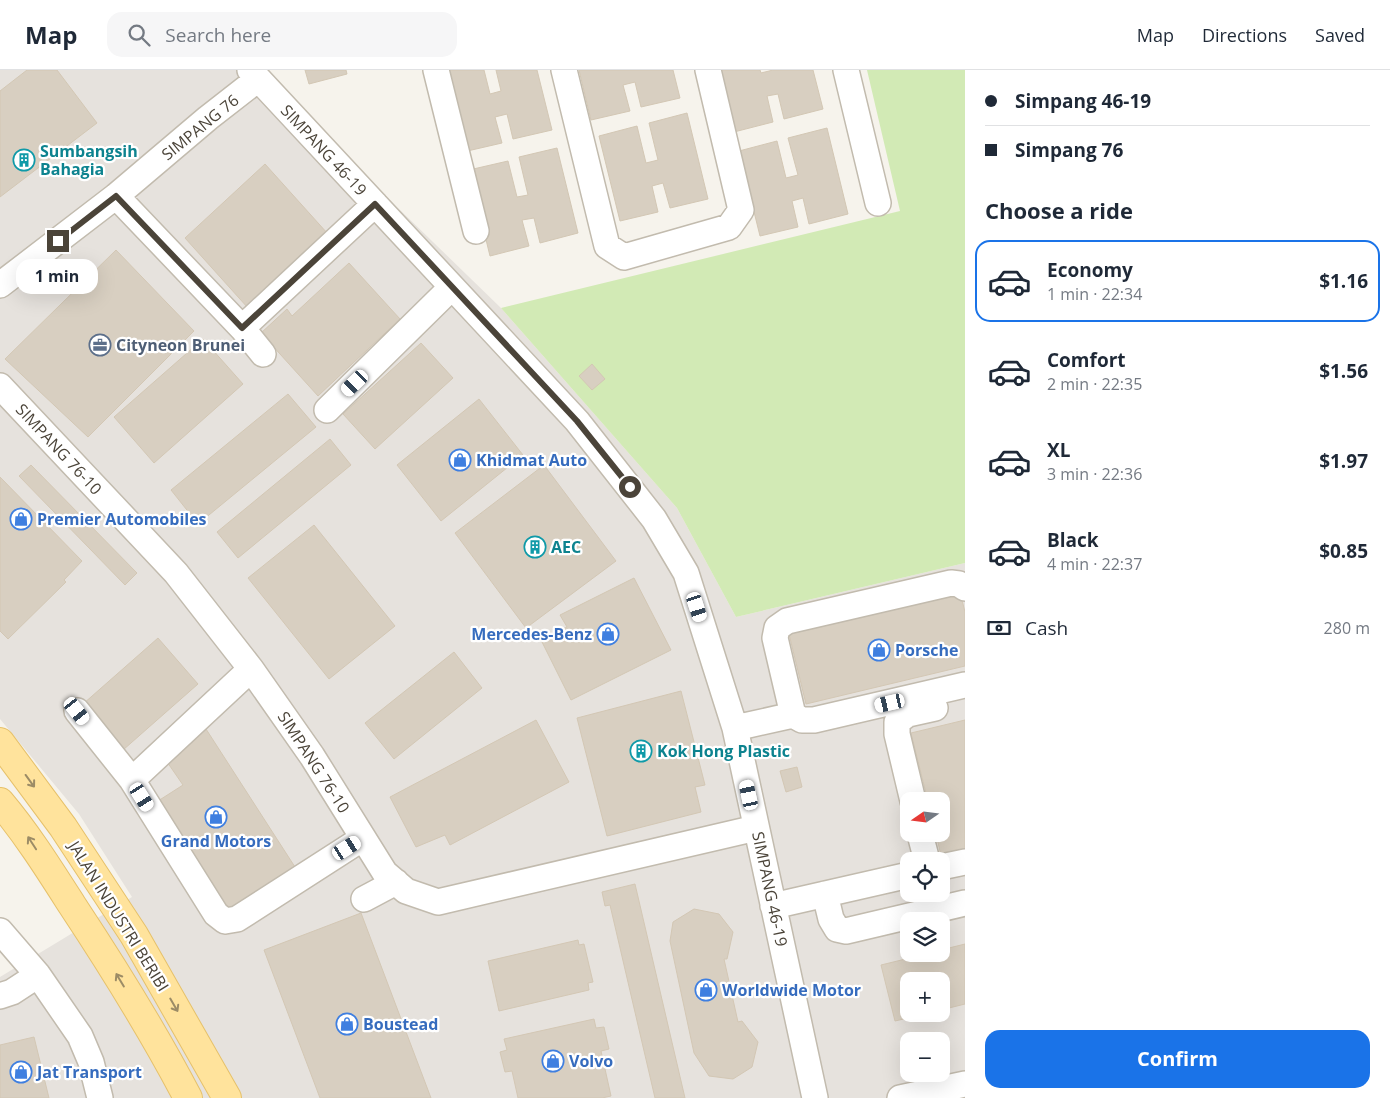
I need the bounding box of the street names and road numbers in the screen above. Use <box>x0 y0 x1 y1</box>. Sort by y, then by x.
street label: SIMPANG 76 <box>157 89 243 165</box>
street label: SIMPANG 46-19 <box>276 100 372 200</box>
street label: SIMPANG 76-10 <box>11 399 107 499</box>
street label: SIMPANG 76-10 <box>273 707 355 817</box>
street label: SIMPANG 46-19 <box>747 830 793 948</box>
street label: JALAN INDUSTRI BERIBI <box>63 835 174 995</box>

